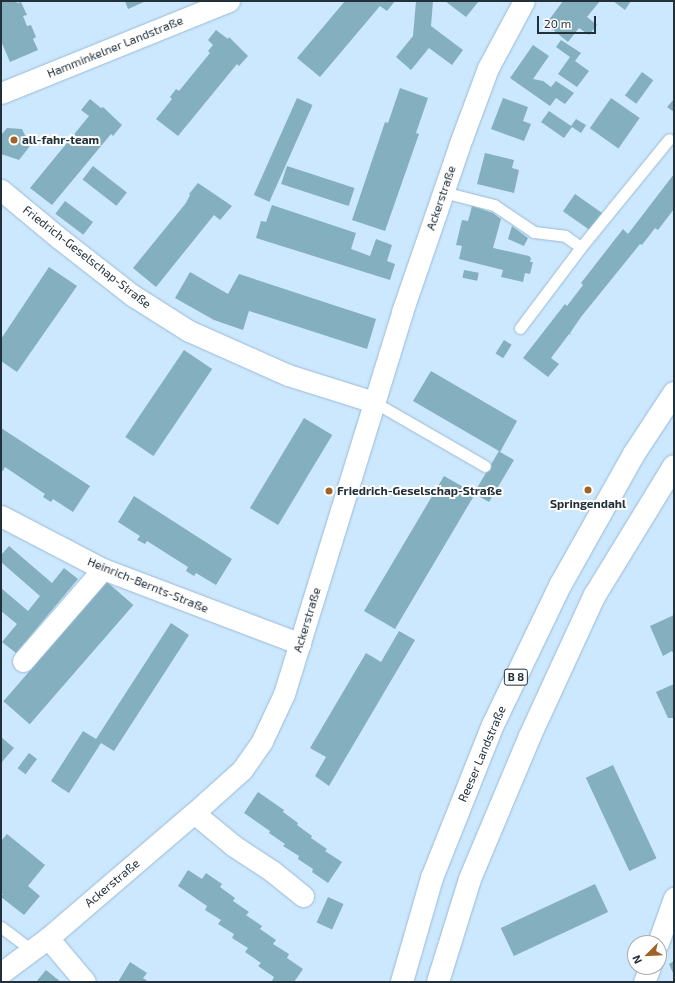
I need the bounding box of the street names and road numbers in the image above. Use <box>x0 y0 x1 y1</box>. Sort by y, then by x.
street label: Hamminkelner Landstraße <box>45 13 185 81</box>
street label: Ackerstraße <box>423 164 459 232</box>
street label: Friedrich-Geselschap-Straße <box>20 203 154 311</box>
street label: Heinrich-Bernts-Straße <box>85 554 211 616</box>
street label: Ackerstraße <box>290 586 324 654</box>
road number: B 8 <box>503 668 529 686</box>
street label: Reeser Landstraße <box>455 704 509 804</box>
street label: Ackerstraße <box>82 856 142 910</box>

